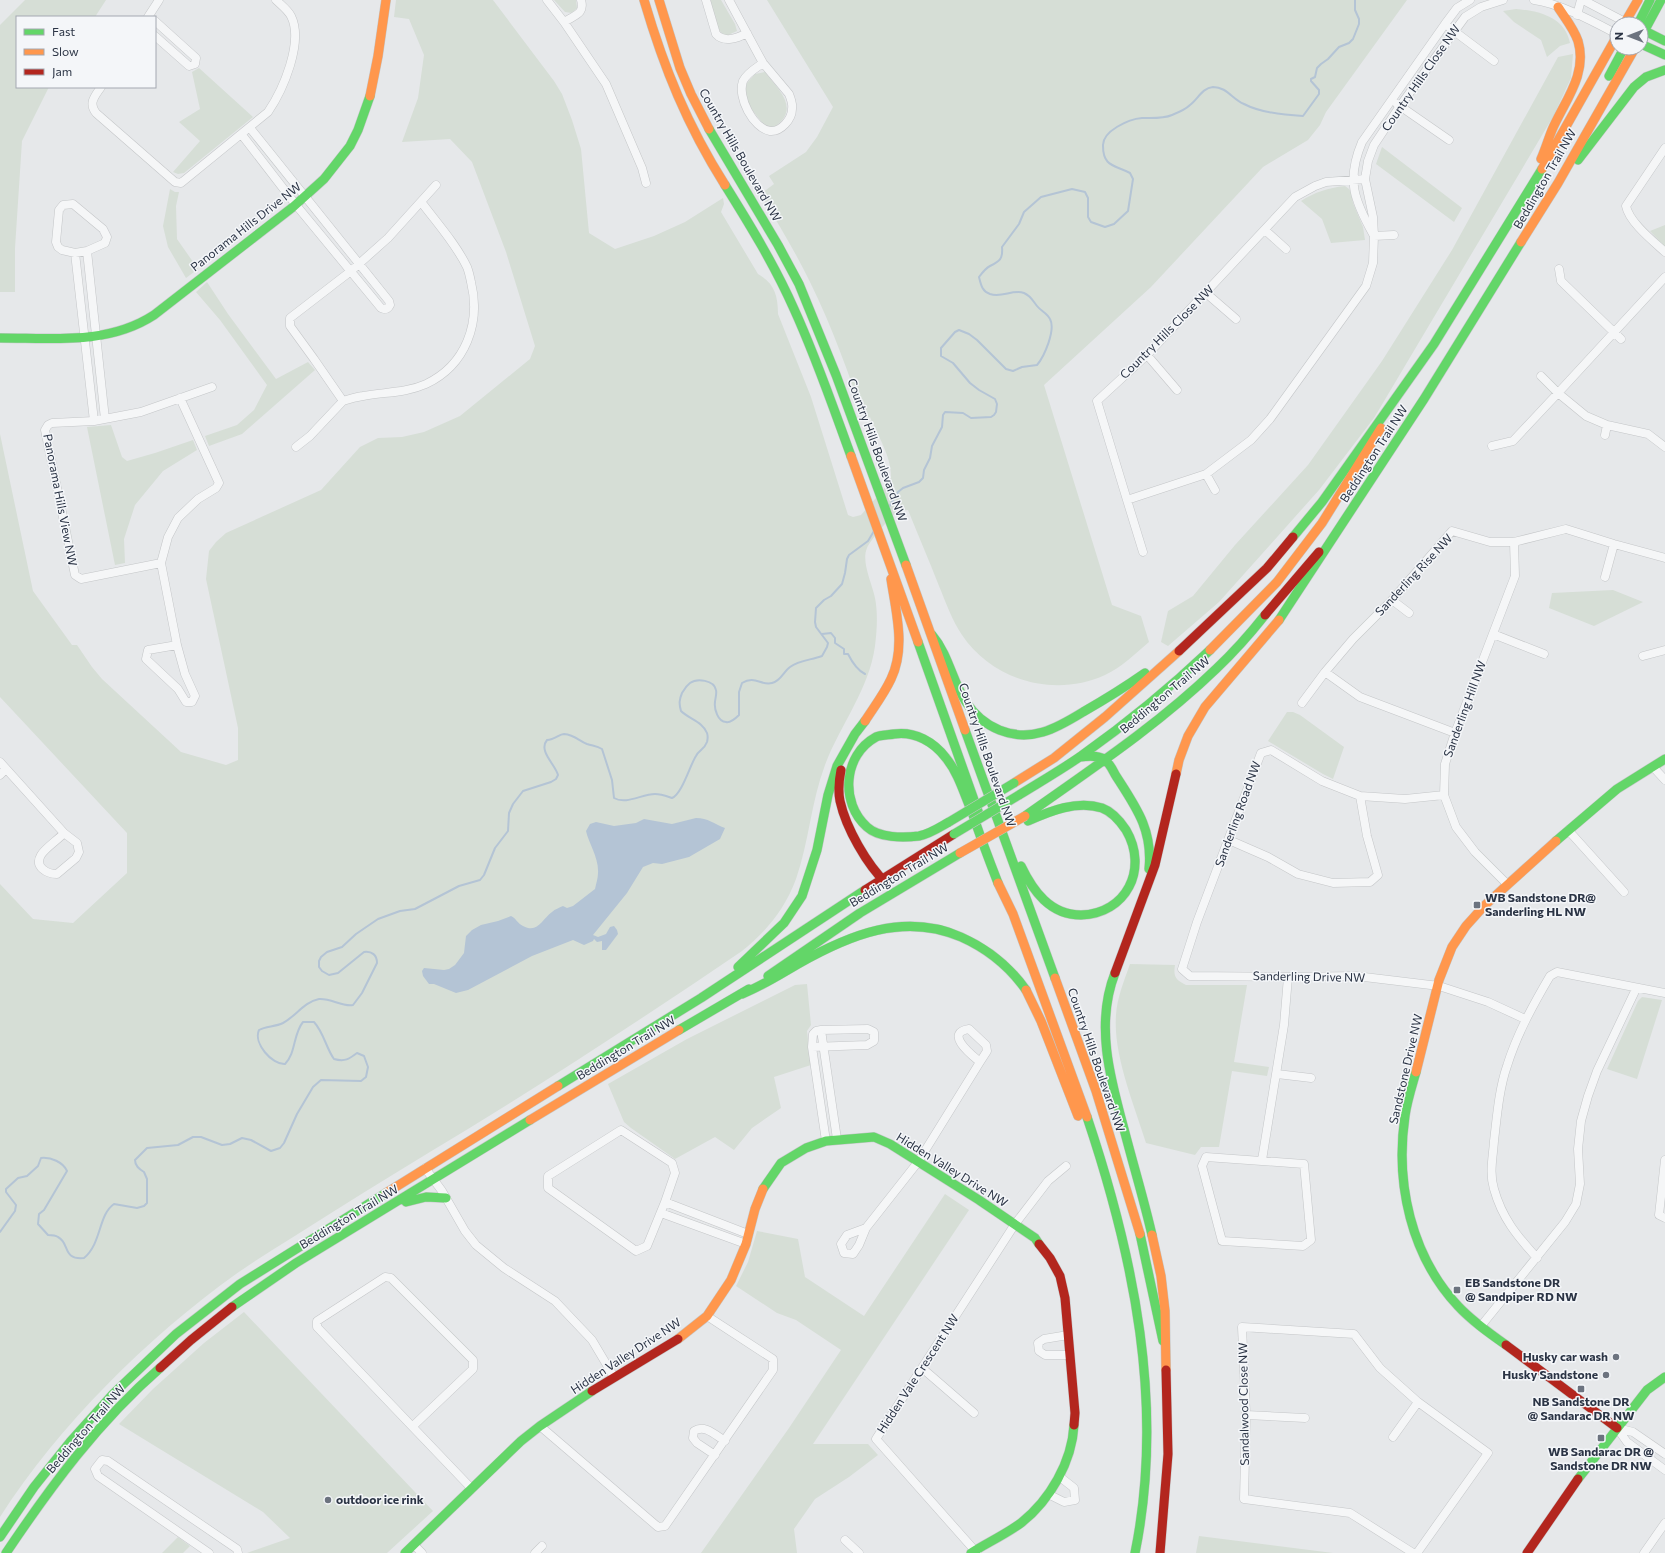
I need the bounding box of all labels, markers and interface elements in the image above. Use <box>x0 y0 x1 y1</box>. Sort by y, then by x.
legend <box>16 16 156 88</box>
north arrow <box>1609 16 1649 56</box>
street label: Country Hills Close NW <box>1378 21 1462 133</box>
text: Fast <box>52 24 75 38</box>
text: N <box>1612 32 1625 40</box>
text: Slow <box>52 44 79 58</box>
text: Jam <box>52 64 72 79</box>
street label: Country Hills Boulevard NW <box>697 85 785 224</box>
street label: Beddington Trail NW <box>1510 126 1578 231</box>
street label: Panorama Hills Drive NW <box>187 179 303 274</box>
street label: Country Hills Close NW <box>1117 282 1216 381</box>
street label: Country Hills Boulevard NW <box>845 376 910 523</box>
street label: Beddington Trail NW <box>1337 402 1410 505</box>
street label: Panorama Hills View NW <box>41 432 81 567</box>
street label: Sanderling Rise NW <box>1372 531 1455 618</box>
street label: Beddington Trail NW <box>1117 653 1212 736</box>
street label: Sanderling Hill NW <box>1440 658 1488 759</box>
street label: Country Hills Boulevard NW <box>957 681 1019 829</box>
street label: Sanderling Road NW <box>1211 759 1263 869</box>
street label: Beddington Trail NW <box>846 839 950 909</box>
place label: WB Sandstone DR@ Sanderling HL NW <box>1485 890 1596 918</box>
marker: WB Sandstone DR@ Sanderling HL NW <box>1472 900 1482 910</box>
street label: Sanderling Drive NW <box>1253 968 1365 984</box>
street label: Country Hills Boulevard NW <box>1066 986 1128 1134</box>
street label: Beddington Trail NW <box>573 1012 677 1082</box>
street label: Sandstone Drive NW <box>1386 1012 1425 1125</box>
street label: Hidden Valley Drive NW <box>894 1129 1011 1209</box>
street label: Beddington Trail NW <box>296 1181 400 1251</box>
place label: EB Sandstone DR @ Sandpiper RD NW <box>1465 1275 1578 1303</box>
marker: EB Sandstone DR @ Sandpiper RD NW <box>1452 1285 1462 1295</box>
street label: Hidden Vale Crescent NW <box>873 1311 961 1436</box>
street label: Hidden Valley Drive NW <box>568 1314 683 1396</box>
street label: Sandalwood Close NW <box>1235 1342 1251 1466</box>
place label: Husky car wash <box>1523 1349 1608 1363</box>
marker: Husky car wash <box>1611 1352 1621 1362</box>
place label: Husky Sandstone <box>1502 1367 1598 1381</box>
marker: Husky Sandstone <box>1601 1370 1611 1380</box>
street label: Beddington Trail NW <box>43 1381 128 1476</box>
marker: NB Sandstone DR @ Sandarac DR NW <box>1576 1384 1586 1394</box>
place label: NB Sandstone DR @ Sandarac DR NW <box>1527 1394 1635 1422</box>
marker: WB Sandarac DR @ Sandstone DR NW <box>1596 1433 1606 1443</box>
place label: WB Sandarac DR @ Sandstone DR NW <box>1548 1444 1654 1472</box>
place label: outdoor ice rink <box>336 1492 424 1506</box>
marker: outdoor ice rink <box>323 1495 333 1505</box>

